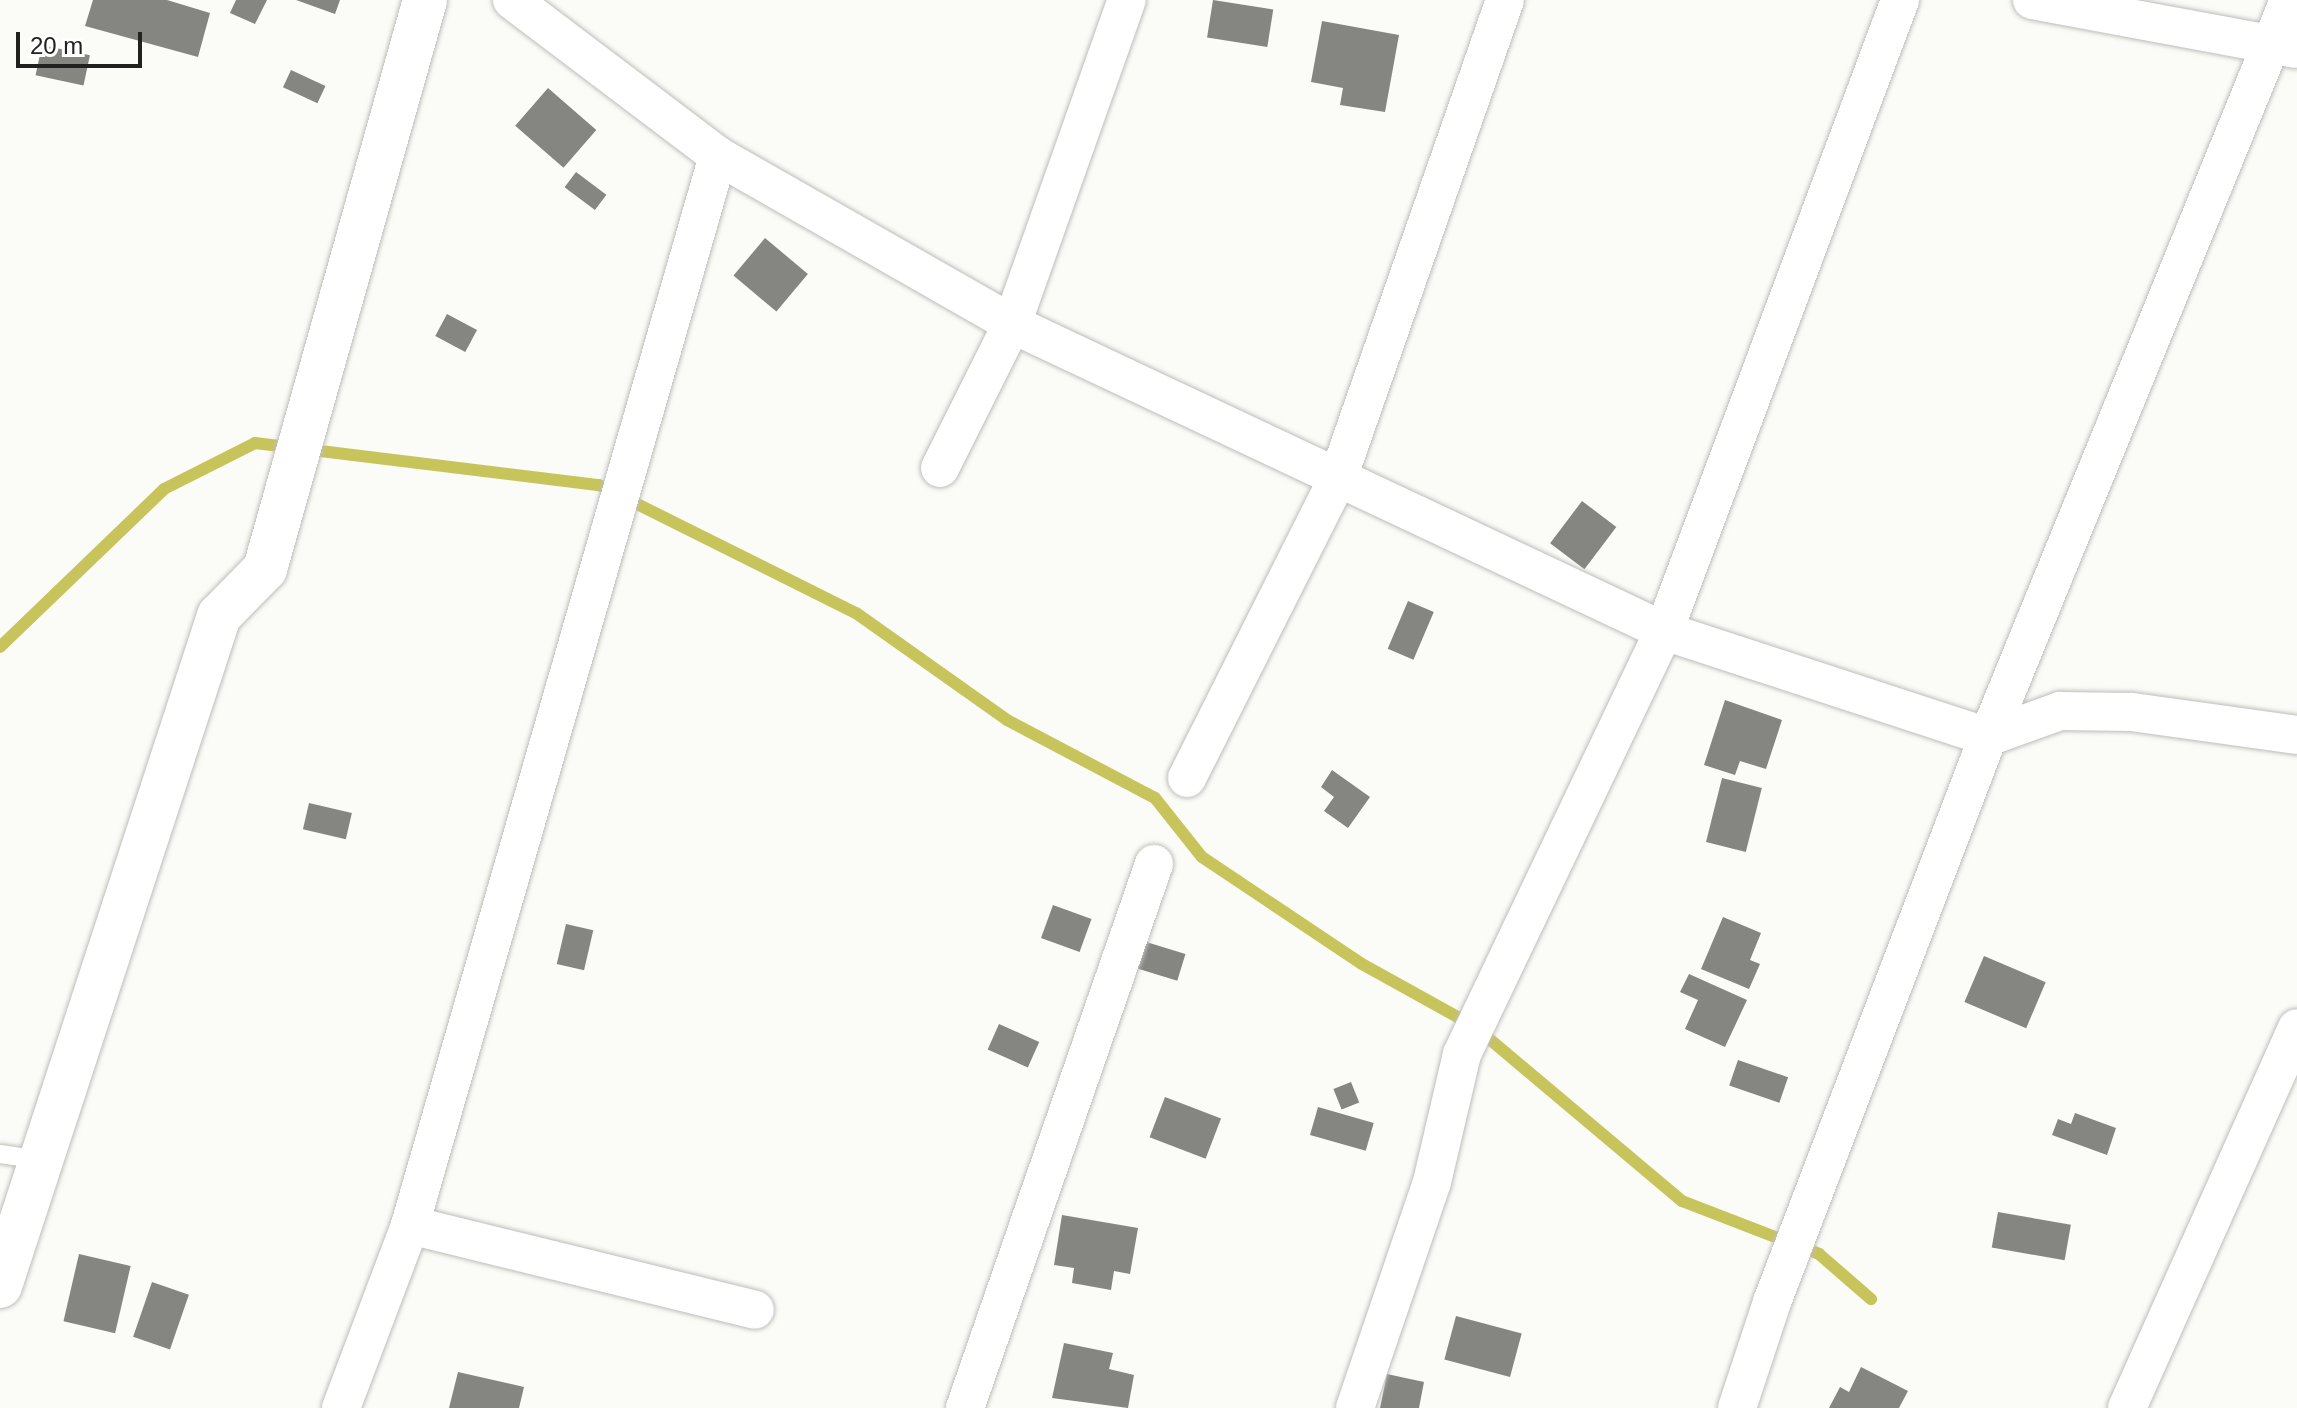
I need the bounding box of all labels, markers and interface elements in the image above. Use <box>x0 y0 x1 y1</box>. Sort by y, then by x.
scale bar <box>20 16 146 66</box>
text: 20 m <box>30 32 83 59</box>

